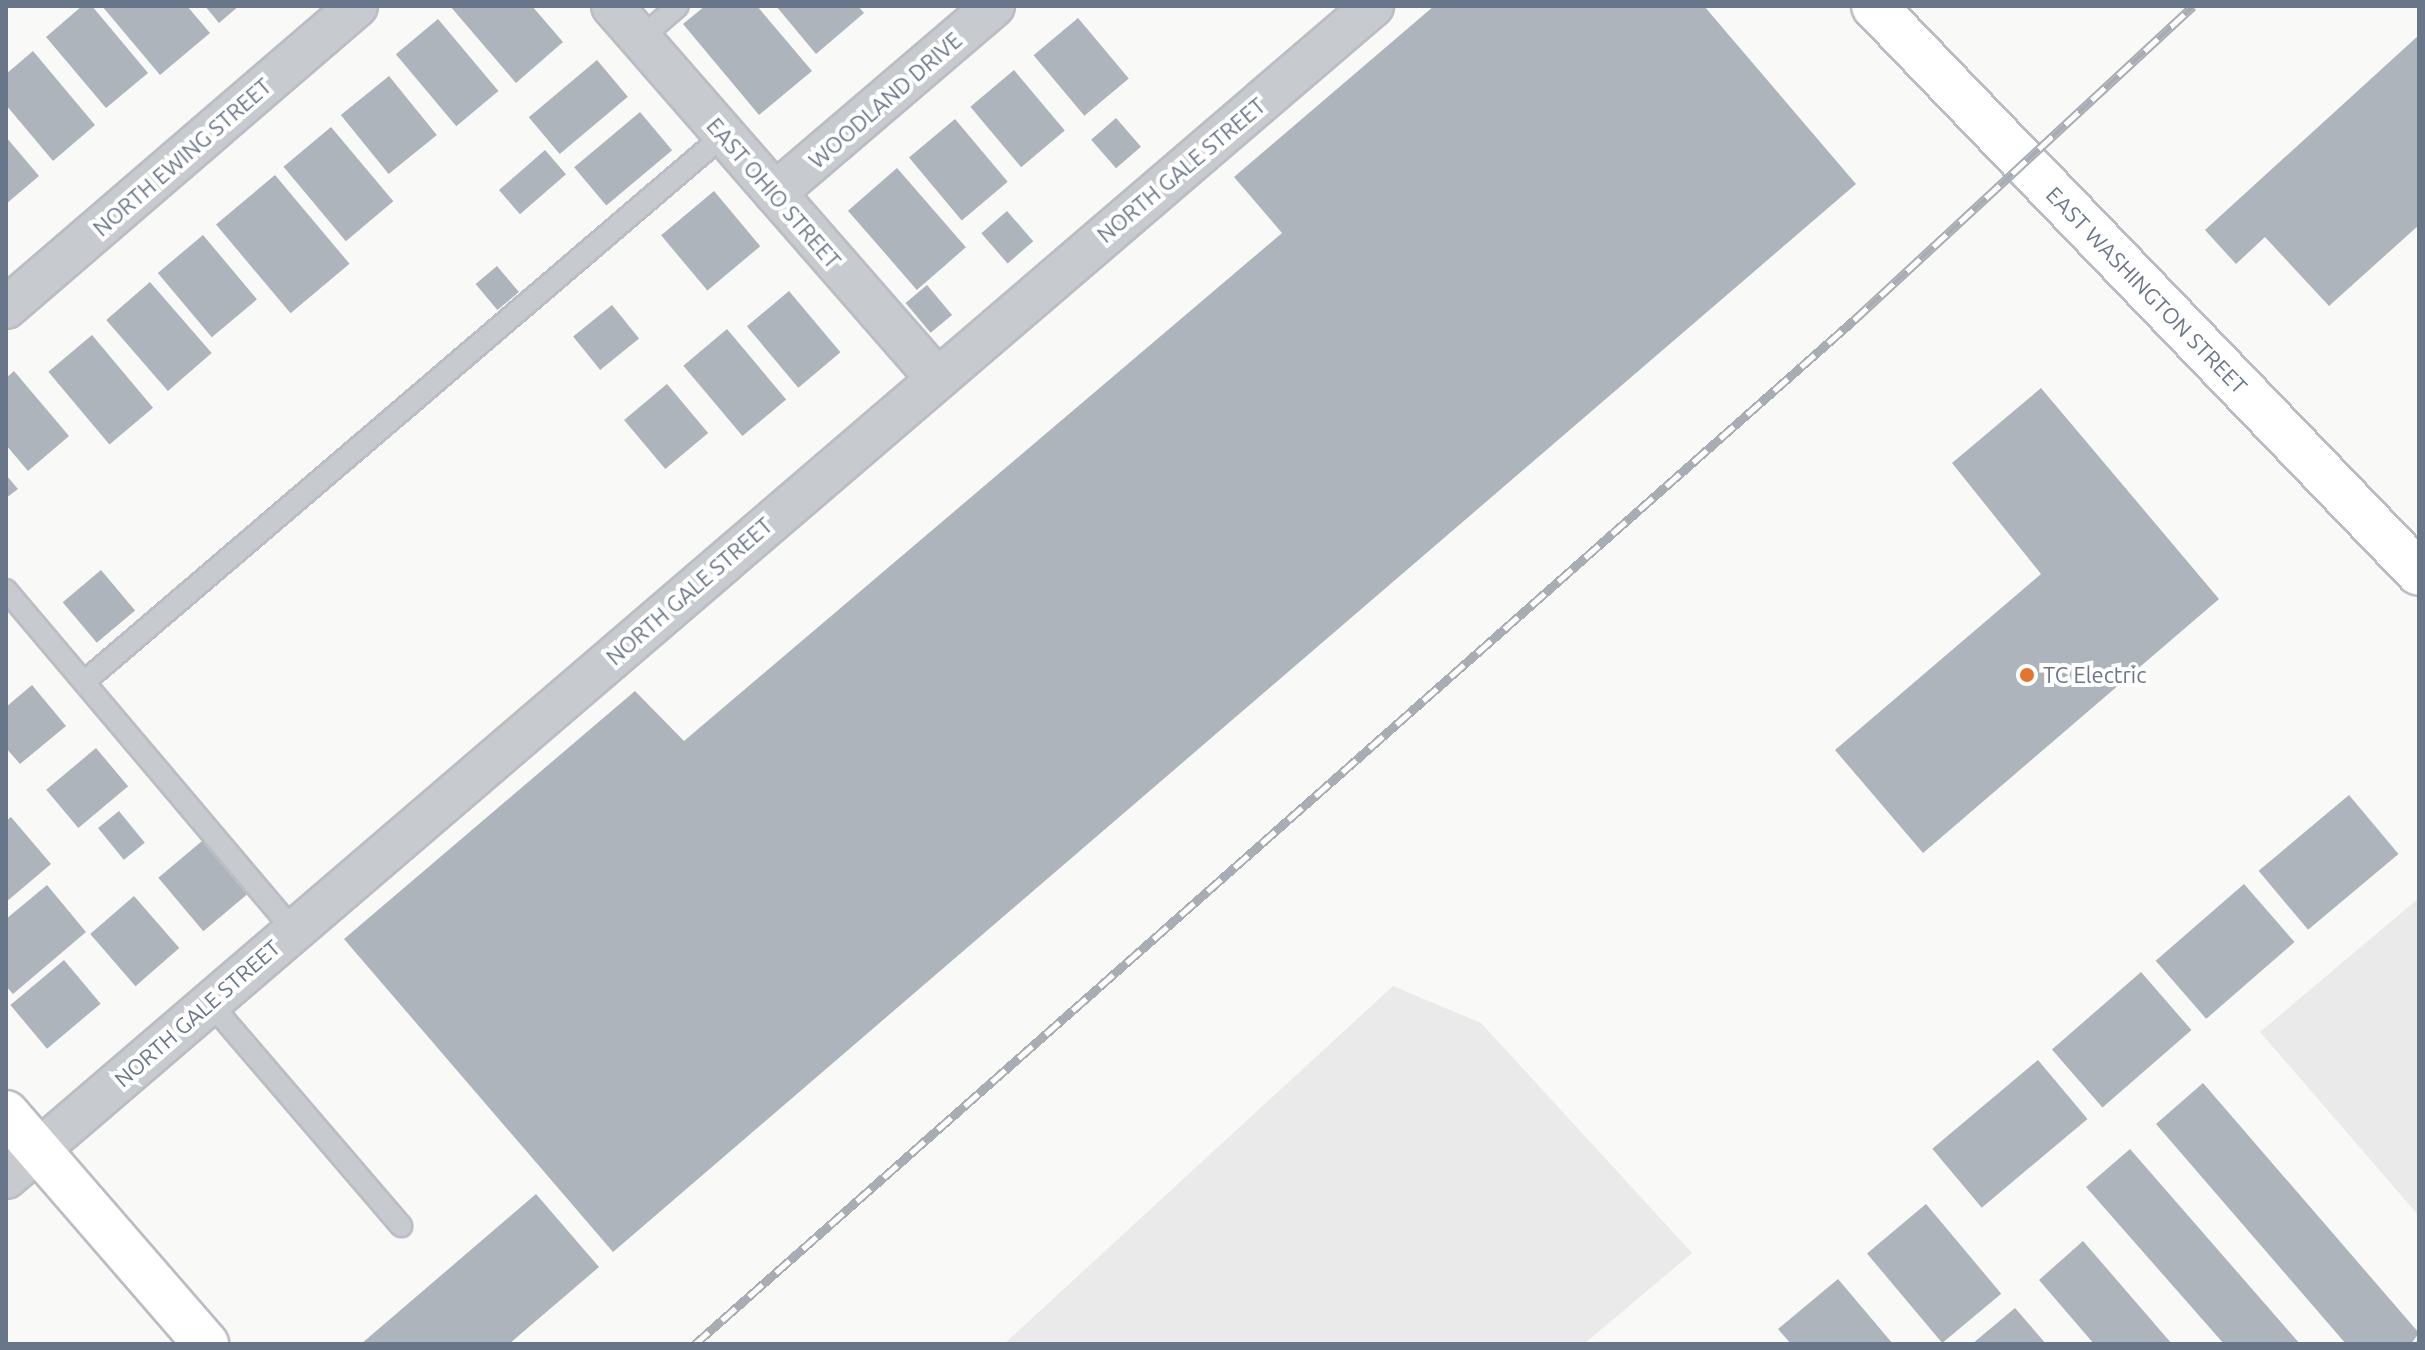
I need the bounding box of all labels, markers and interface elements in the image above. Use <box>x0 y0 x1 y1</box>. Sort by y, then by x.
street label: WOODLAND DRIVE <box>803 27 967 173</box>
street label: NORTH EWING STREET <box>88 73 276 241</box>
street label: NORTH GALE STREET <box>1092 92 1270 248</box>
street label: EAST OHIO STREET <box>702 112 846 274</box>
street label: EAST WASHINGTON STREET <box>2041 181 2253 399</box>
street label: NORTH GALE STREET <box>601 512 777 670</box>
place label: TC Electric <box>2043 662 2146 688</box>
marker: TC Electric <box>2018 666 2036 684</box>
street label: NORTH GALE STREET <box>109 934 285 1092</box>

